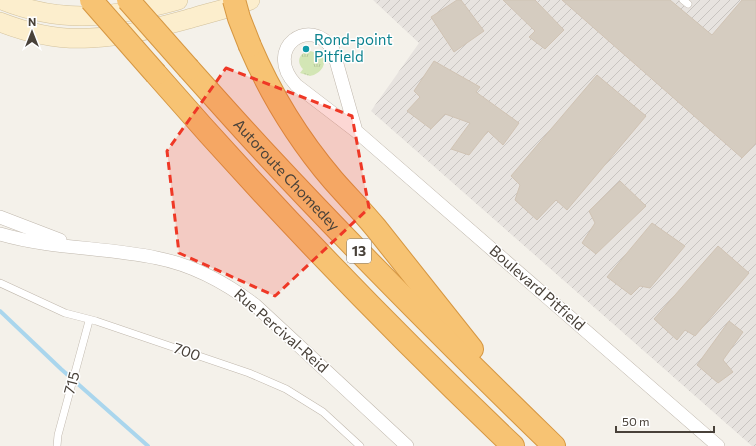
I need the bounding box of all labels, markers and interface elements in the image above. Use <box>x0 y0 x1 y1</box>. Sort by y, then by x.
north arrow <box>12 12 52 52</box>
text: N <box>28 15 36 28</box>
place label: Rond-point Pitfield <box>314 30 393 65</box>
marker: Rond-point Pitfield <box>301 44 311 54</box>
street label: Autoroute Chomedey <box>230 115 344 234</box>
road number: 13 <box>347 239 371 263</box>
street label: Boulevard Pitfield <box>486 241 589 334</box>
street label: Rue Percival-Reid <box>231 285 332 376</box>
street label: 700 <box>171 338 203 364</box>
street label: 715 <box>59 369 83 396</box>
scale bar <box>616 408 714 434</box>
text: 50 m <box>622 414 650 428</box>

